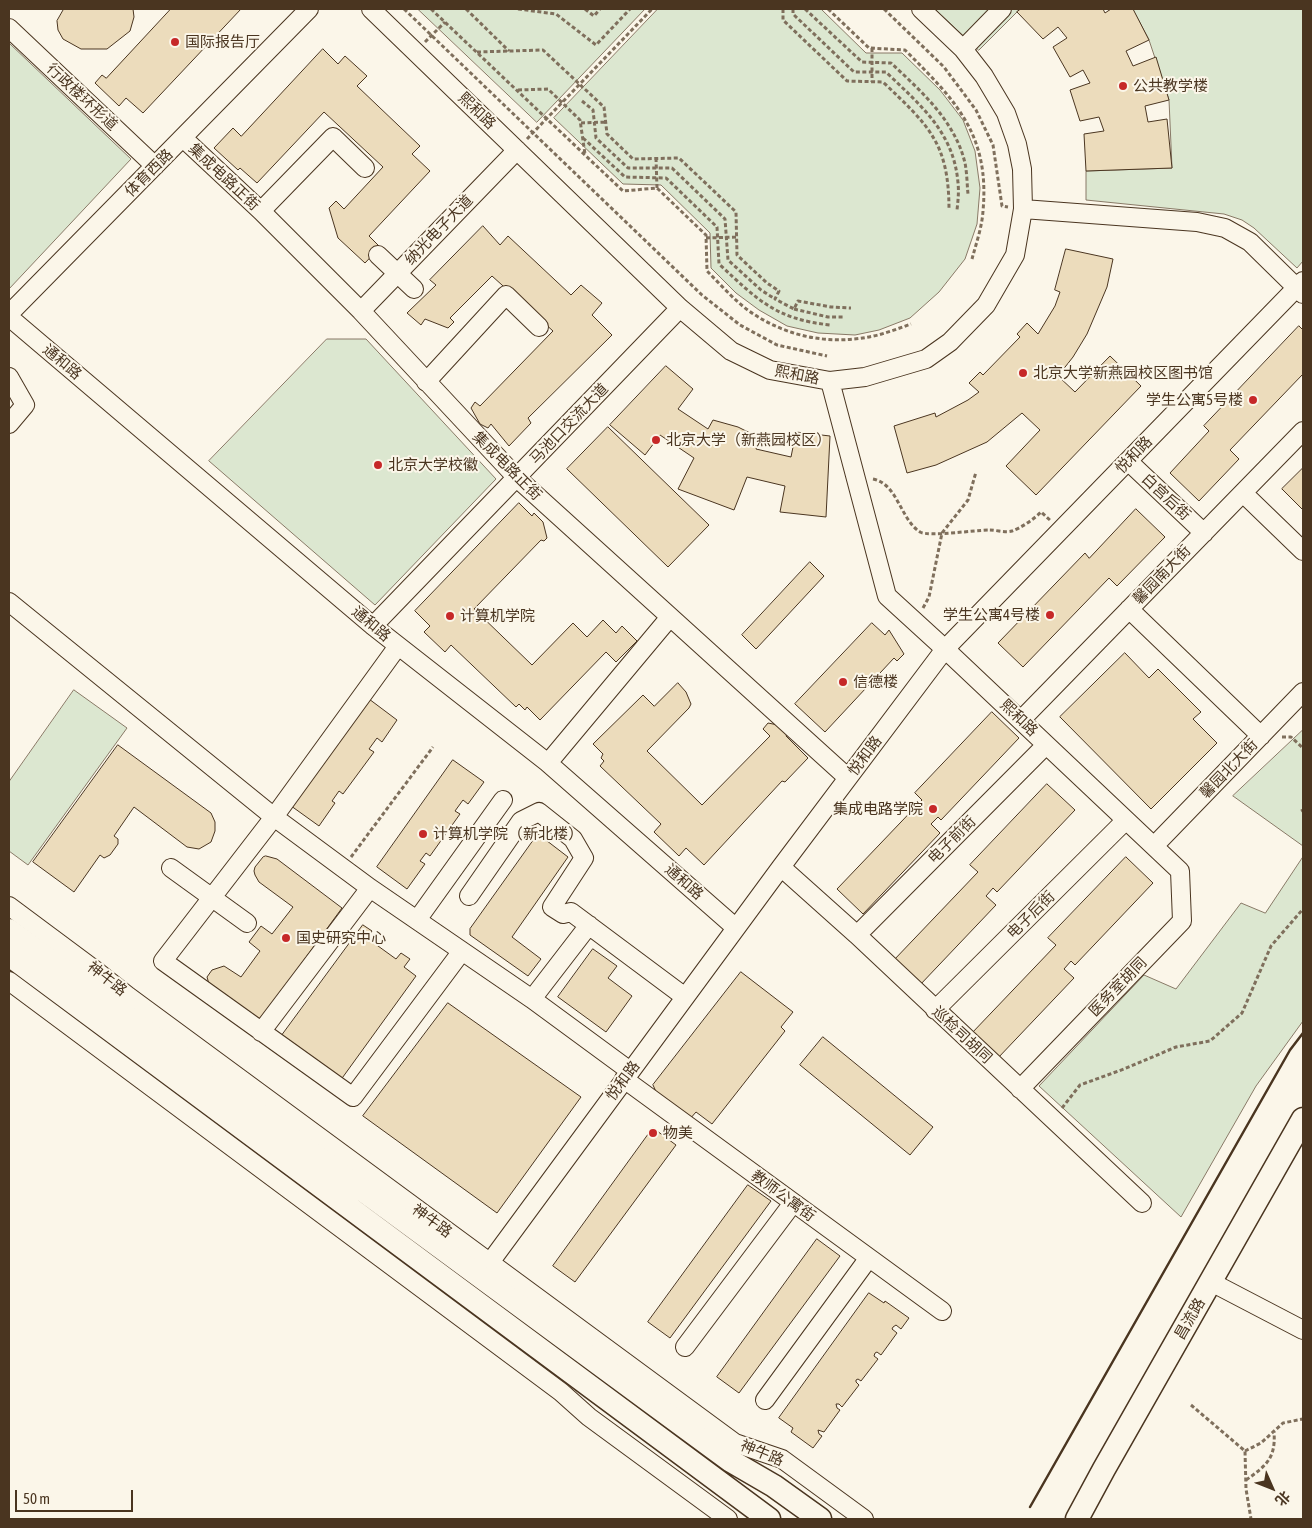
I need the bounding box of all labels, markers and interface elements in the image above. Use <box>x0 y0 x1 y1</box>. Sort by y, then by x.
place label: 国际报告厅 <box>185 33 260 51</box>
marker: 国际报告厅 <box>169 36 181 48</box>
street label: 行政楼环形道 <box>43 60 121 134</box>
place label: 公共教学楼 <box>1133 77 1208 95</box>
marker: 公共教学楼 <box>1117 80 1129 92</box>
street label: 熙和路 <box>455 89 499 133</box>
street label: 集成电路正街 <box>185 140 263 214</box>
street label: 体育西路 <box>121 145 177 201</box>
street label: 纳光电子大道 <box>401 191 477 269</box>
street label: 通和路 <box>39 341 85 383</box>
street label: 熙和路 <box>773 362 821 388</box>
place label: 北京大学新燕园校区图书馆 <box>1033 364 1213 382</box>
marker: 北京大学新燕园校区图书馆 <box>1017 367 1029 379</box>
street label: 马池口交流大道 <box>526 380 612 468</box>
place label: 学生公寓5号楼 <box>1146 391 1243 409</box>
marker: 学生公寓5号楼 <box>1247 394 1259 406</box>
street label: 集成电路正街 <box>469 428 545 504</box>
place label: 北京大学（新燕园校区） <box>666 431 831 449</box>
street label: 悦和路 <box>1112 433 1156 477</box>
marker: 北京大学（新燕园校区） <box>650 434 662 446</box>
place label: 北京大学校徽 <box>388 456 478 474</box>
marker: 北京大学校徽 <box>372 459 384 471</box>
street label: 白宫后街 <box>1138 470 1194 524</box>
street label: 馨园南大街 <box>1129 542 1195 608</box>
street label: 通和路 <box>348 603 394 645</box>
place label: 学生公寓4号楼 <box>943 606 1040 624</box>
place label: 计算机学院 <box>460 607 535 625</box>
marker: 学生公寓4号楼 <box>1044 609 1056 621</box>
marker: 计算机学院 <box>444 610 456 622</box>
place label: 信德楼 <box>853 673 898 691</box>
marker: 信德楼 <box>837 676 849 688</box>
street label: 熙和路 <box>997 696 1041 740</box>
street label: 悦和路 <box>844 733 886 779</box>
street label: 馨园北大街 <box>1196 736 1262 802</box>
place label: 集成电路学院 <box>833 800 923 818</box>
marker: 集成电路学院 <box>927 803 939 815</box>
street label: 电子前街 <box>924 812 980 868</box>
place label: 计算机学院（新北楼） <box>433 825 583 843</box>
marker: 计算机学院（新北楼） <box>417 828 429 840</box>
street label: 通和路 <box>661 860 707 904</box>
street label: 电子后街 <box>1003 887 1059 943</box>
place label: 国史研究中心 <box>296 929 386 947</box>
marker: 国史研究中心 <box>280 932 292 944</box>
street label: 医务室胡同 <box>1085 954 1151 1020</box>
street label: 神牛路 <box>84 958 130 1000</box>
street label: 巡检司胡同 <box>928 1003 996 1067</box>
street label: 悦和路 <box>602 1058 644 1104</box>
place label: 物美 <box>663 1124 693 1142</box>
marker: 物美 <box>647 1127 659 1139</box>
street label: 教师公寓街 <box>747 1167 819 1225</box>
street label: 神牛路 <box>409 1200 455 1242</box>
street label: 昌流路 <box>1171 1295 1209 1343</box>
street label: 神牛路 <box>738 1436 786 1470</box>
north arrow <box>1247 1463 1297 1513</box>
scale bar <box>18 1480 135 1512</box>
text: 北 <box>1272 1488 1293 1509</box>
text: 50 m <box>23 1490 50 1507</box>

